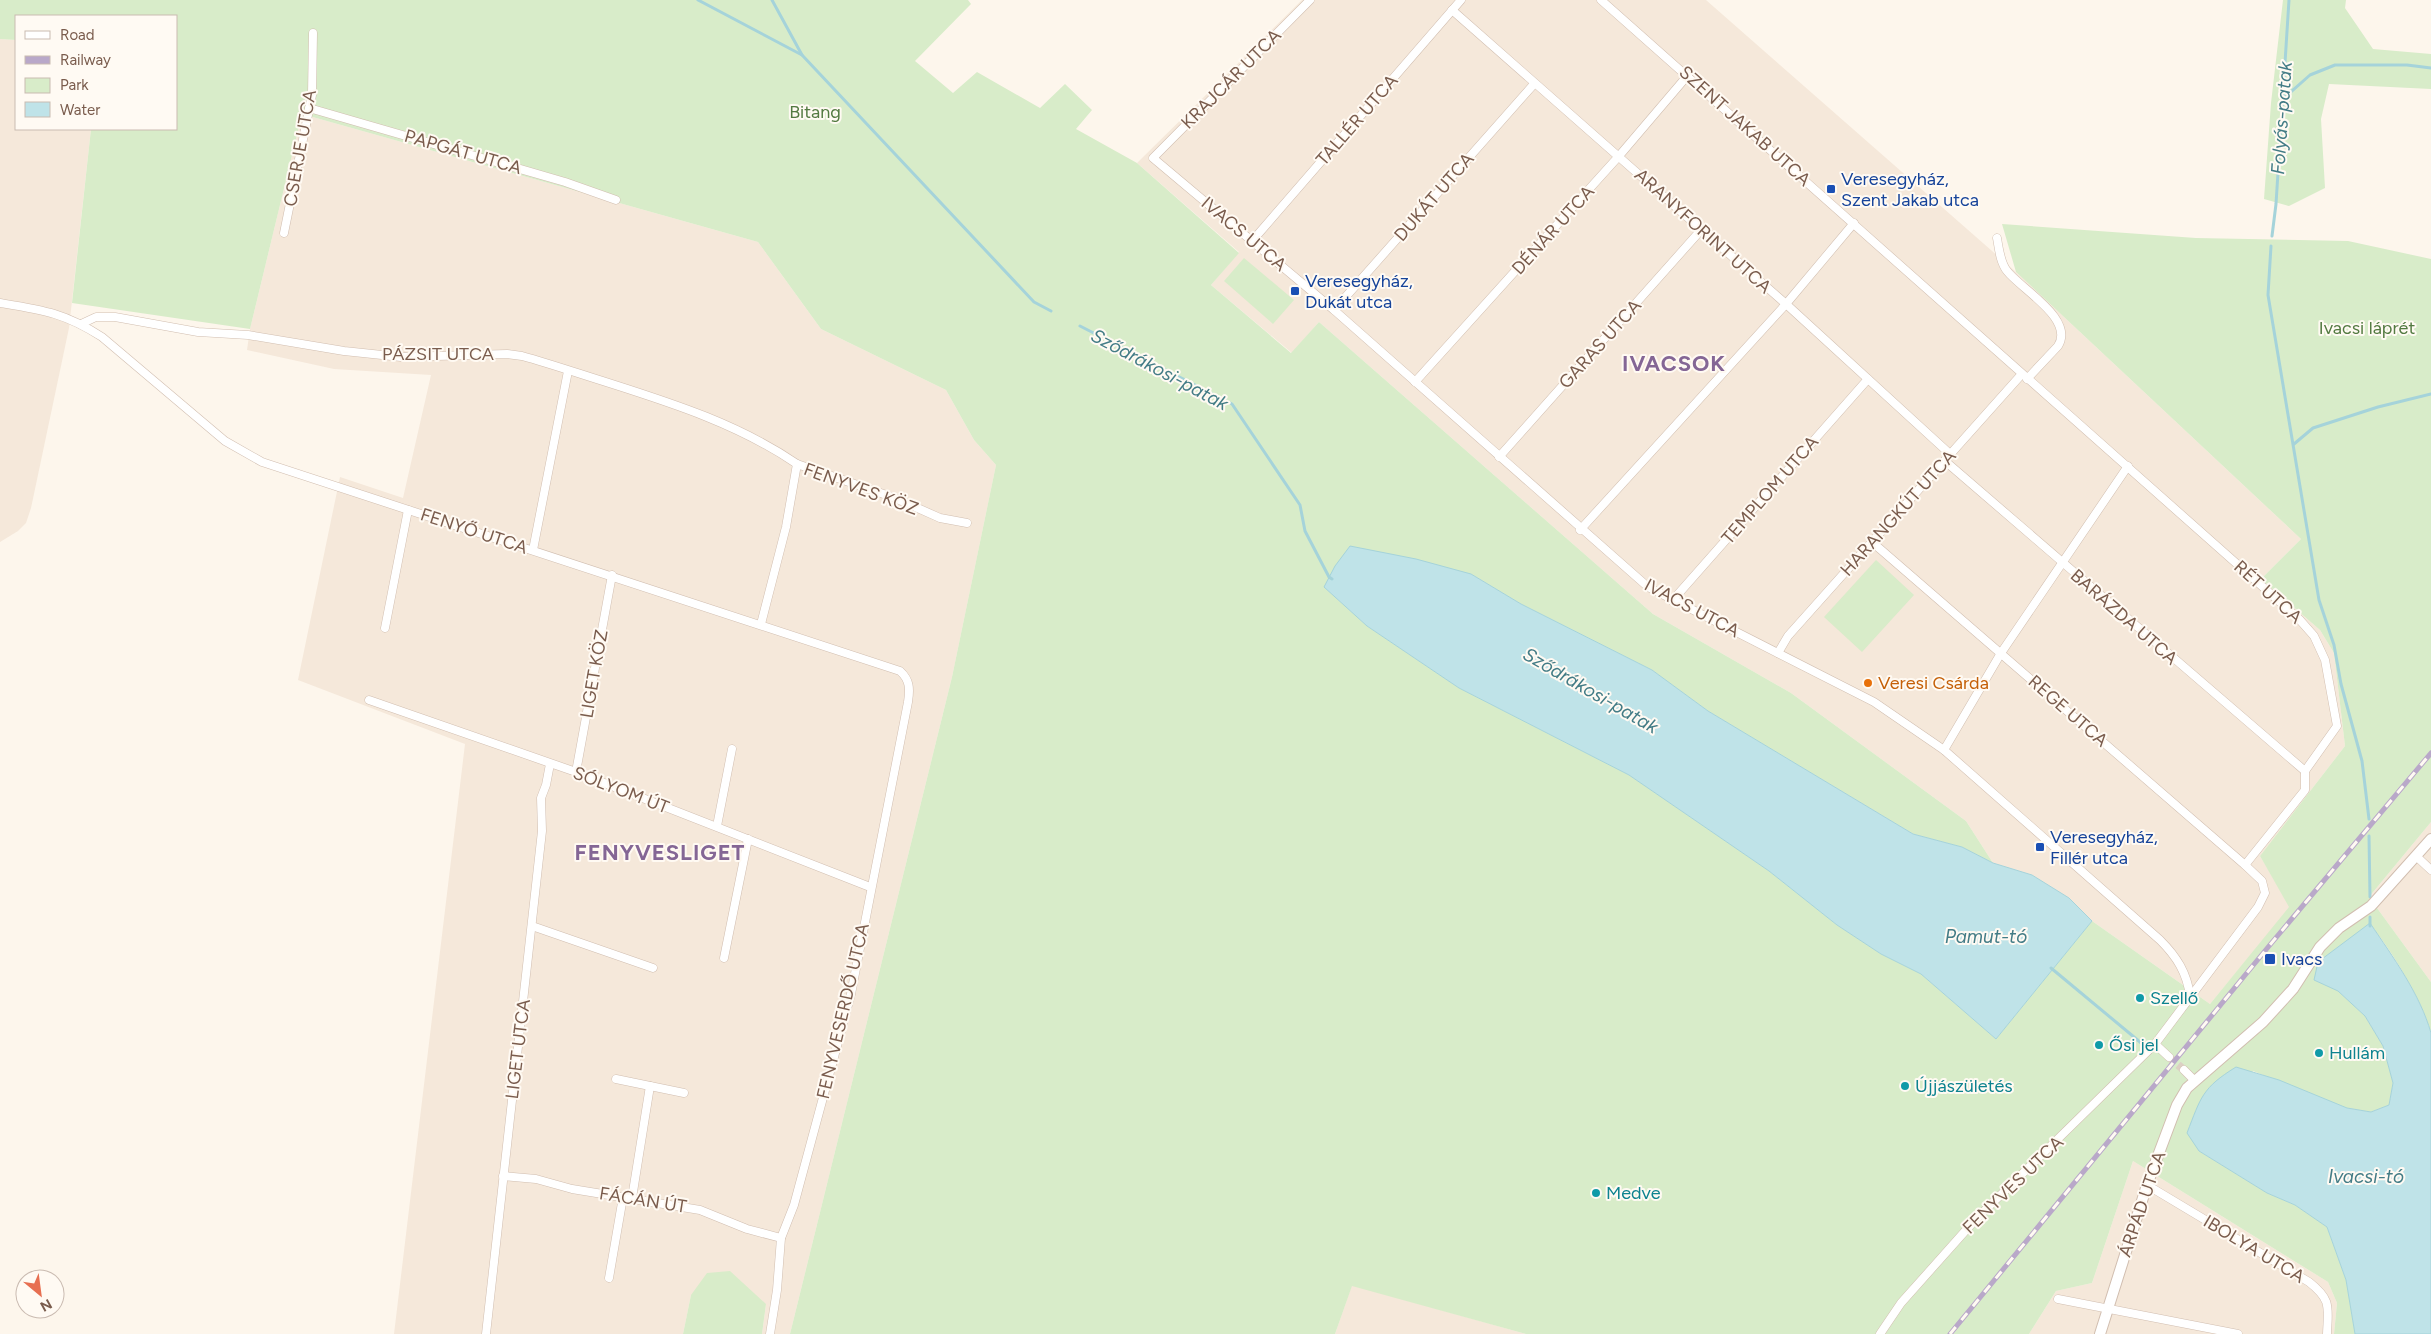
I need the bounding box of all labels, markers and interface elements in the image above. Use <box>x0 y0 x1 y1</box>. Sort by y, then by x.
legend <box>15 15 178 130</box>
street label: KRAJCÁR UTCA <box>1176 24 1286 134</box>
text: Road <box>60 26 95 44</box>
text: Railway <box>60 51 111 69</box>
water label: Folyás-patak <box>2266 60 2297 175</box>
street label: SZENT JAKAB UTCA <box>1675 61 1815 191</box>
street label: TALLÉR UTCA <box>1311 70 1403 170</box>
text: Park <box>60 76 89 94</box>
street label: CSERJE UTCA <box>279 88 321 208</box>
text: Water <box>60 101 100 119</box>
park label: Bitang <box>789 101 841 123</box>
street label: PAPGÁT UTCA <box>402 125 524 179</box>
street label: DUKÁT UTCA <box>1390 148 1478 246</box>
street label: ARANYFORINT UTCA <box>1630 164 1776 298</box>
place label: Veresegyház, Szent Jakab utca <box>1841 168 1979 211</box>
street label: DÉNÁR UTCA <box>1507 181 1599 279</box>
marker: Veresegyház, Szent Jakab utca <box>1825 183 1837 195</box>
street label: IVACS UTCA <box>1197 192 1291 276</box>
place label: Veresegyház, Dukát utca <box>1305 270 1413 313</box>
marker: Veresegyház, Dukát utca <box>1289 285 1301 297</box>
street label: GARAS UTCA <box>1554 295 1646 393</box>
park label: Ivacsi láprét <box>2319 317 2415 339</box>
water label: Sződrákosi-patak <box>1087 324 1233 416</box>
street label: PÁZSIT UTCA <box>382 343 494 365</box>
district label: IVACSOK <box>1622 350 1726 377</box>
street label: TEMPLOM UTCA <box>1717 431 1823 549</box>
street label: HARANGKÚT UTCA <box>1835 445 1961 581</box>
street label: FENYVES KÖZ <box>801 458 921 520</box>
street label: FENYŐ UTCA <box>418 503 530 559</box>
street label: RÉT UTCA <box>2229 556 2307 628</box>
street label: BARÁZDA UTCA <box>2066 564 2182 670</box>
street label: IVACS UTCA <box>1641 574 1743 642</box>
street label: LIGET KÖZ <box>575 628 613 720</box>
water label: Sződrákosi-patak <box>1519 642 1663 739</box>
street label: REGE UTCA <box>2024 670 2112 752</box>
place label: Veresi Csárda <box>1878 672 1989 694</box>
marker: Veresi Csárda <box>1862 677 1874 689</box>
street label: SÓLYOM ÚT <box>570 762 672 818</box>
place label: Veresegyház, Fillér utca <box>2050 826 2158 869</box>
district label: FENYVESLIGET <box>575 839 745 866</box>
marker: Veresegyház, Fillér utca <box>2034 841 2046 853</box>
street label: FENYVESERDŐ UTCA <box>812 921 874 1101</box>
water label: Pamut-tó <box>1945 925 2027 948</box>
place label: Ivacs <box>2281 948 2322 970</box>
marker: Ivacs <box>2263 952 2277 966</box>
place label: Szellő <box>2150 987 2198 1009</box>
marker: Szellő <box>2134 992 2146 1004</box>
street label: LIGET UTCA <box>501 998 535 1100</box>
place label: Ősi jel <box>2109 1034 2159 1056</box>
marker: Ősi jel <box>2093 1039 2105 1051</box>
place label: Hullám <box>2329 1042 2385 1064</box>
marker: Hullám <box>2313 1047 2325 1059</box>
place label: Újjászületés <box>1915 1075 2013 1097</box>
marker: Újjászületés <box>1899 1080 1911 1092</box>
street label: FENYVES UTCA <box>1958 1131 2068 1239</box>
street label: ÁRPÁD UTCA <box>2114 1148 2170 1260</box>
water label: Ivacsi-tó <box>2328 1165 2404 1188</box>
street label: FÁCÁN ÚT <box>598 1182 688 1218</box>
place label: Medve <box>1606 1182 1661 1204</box>
marker: Medve <box>1590 1187 1602 1199</box>
street label: IBOLYA UTCA <box>2199 1210 2309 1288</box>
north arrow <box>15 1269 65 1319</box>
text: N <box>37 1295 55 1315</box>

